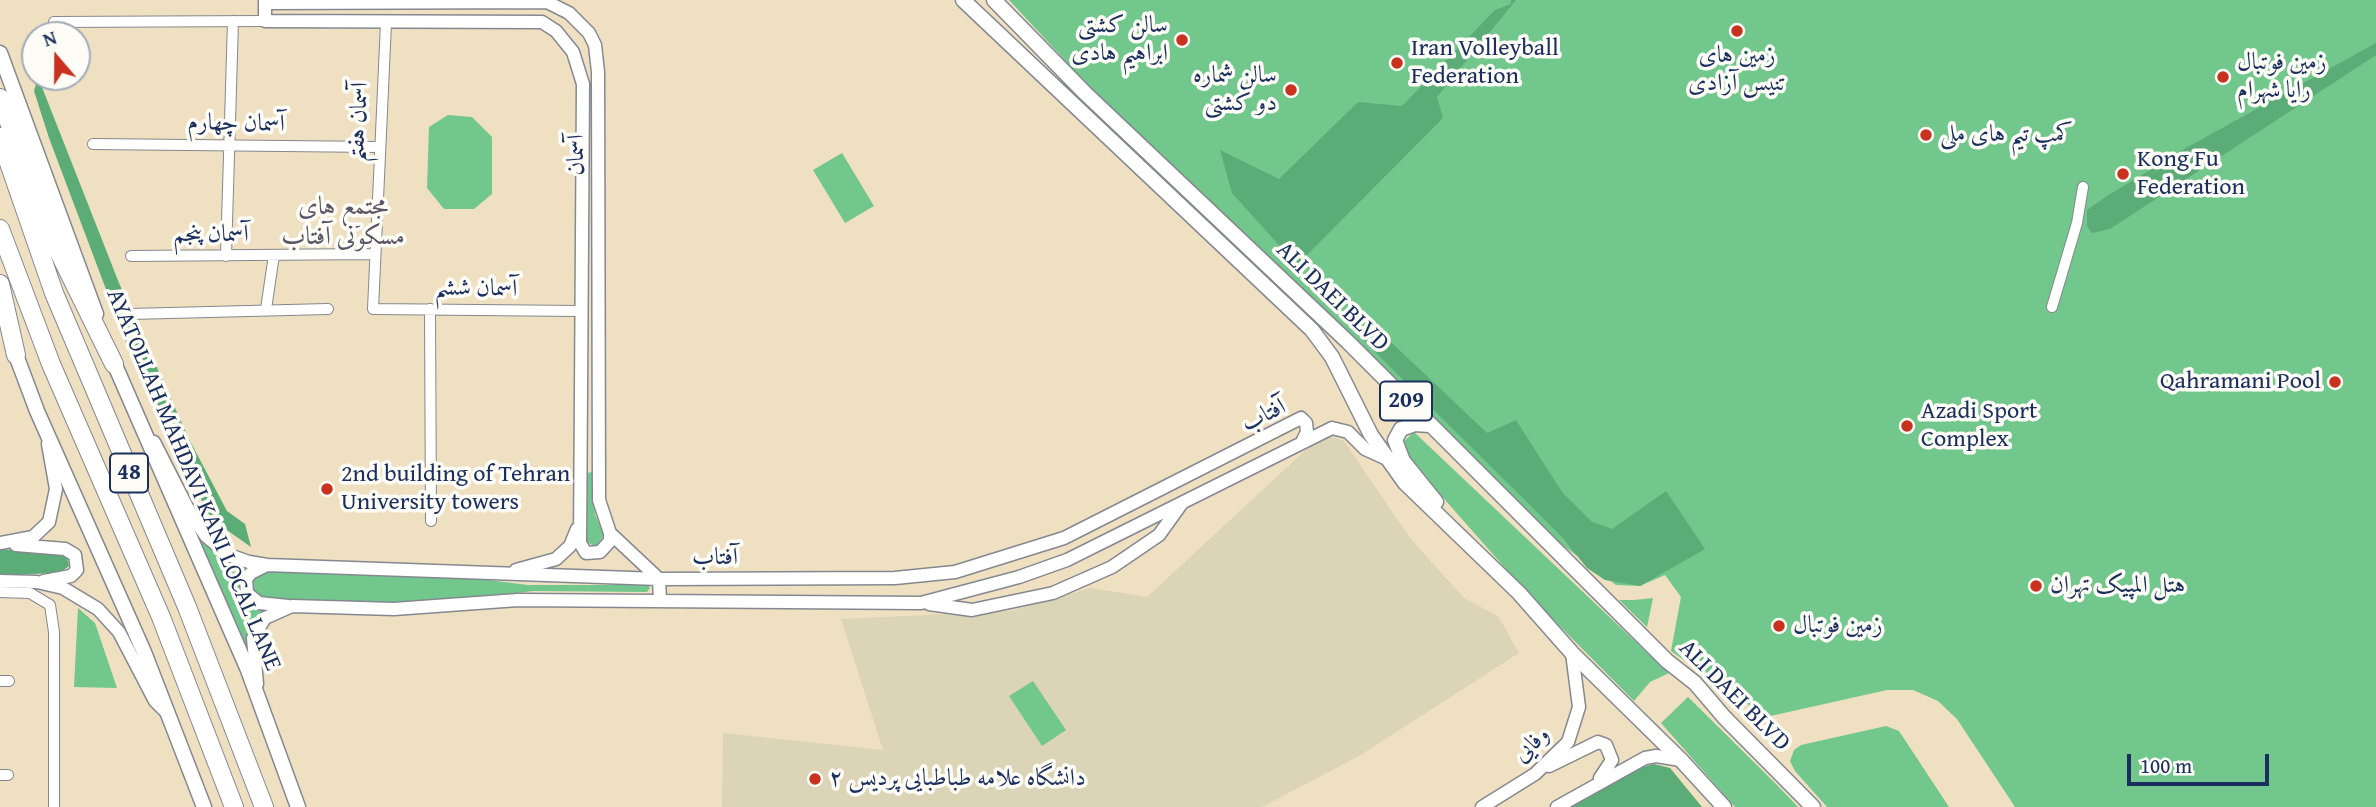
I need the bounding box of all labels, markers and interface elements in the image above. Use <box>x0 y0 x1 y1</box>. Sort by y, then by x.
place label: سالن کشتی ابراهیم هادی <box>1071 12 1168 68</box>
north arrow <box>21 21 91 91</box>
text: N <box>39 23 60 53</box>
marker: زمین های تنیس آزادی <box>1729 23 1745 39</box>
marker: سالن کشتی ابراهیم هادی <box>1174 32 1190 48</box>
place label: Iran Volleyball Federation <box>1411 35 1559 91</box>
place label: زمین های تنیس آزادی <box>1688 42 1786 98</box>
place label: زمین فوتبال رایا شهرام <box>2237 49 2326 105</box>
marker: Iran Volleyball Federation <box>1389 55 1405 71</box>
place label: سالن شماره دو کشتی <box>1193 62 1277 118</box>
marker: زمین فوتبال رایا شهرام <box>2215 69 2231 85</box>
street label: آسمان هفتم <box>343 81 375 163</box>
marker: سالن شماره دو کشتی <box>1283 82 1299 98</box>
street label: آسمان چهارم <box>187 109 285 139</box>
place label: کمپ تیم های ملی <box>1940 121 2073 149</box>
marker: کمپ تیم های ملی <box>1918 127 1934 143</box>
street label: آسمان <box>563 134 591 176</box>
place label: Kong Fu Federation <box>2137 146 2245 202</box>
marker: Kong Fu Federation <box>2115 166 2131 182</box>
district label: مجتمع های مسکونی آفتاب <box>281 191 405 252</box>
street label: آسمان پنجم <box>173 221 249 249</box>
street label: ALI DAEI BLVD <box>1270 236 1394 358</box>
street label: آسمان ششم <box>434 274 518 304</box>
street label: AYATOLLAH MAHDAVI KANI LOCAL LANE <box>99 285 287 675</box>
place label: Qahramani Pool <box>2160 368 2321 396</box>
marker: Qahramani Pool <box>2327 374 2343 390</box>
road number: 209 <box>1380 382 1432 420</box>
street label: آفتاب <box>1237 393 1291 439</box>
place label: Azadi Sport Complex <box>1921 398 2038 454</box>
marker: Azadi Sport Complex <box>1899 418 1915 434</box>
road number: 48 <box>110 453 148 492</box>
place label: 2nd building of Tehran University towers <box>341 461 570 517</box>
marker: 2nd building of Tehran University towers <box>319 481 335 497</box>
street label: آفتاب <box>692 544 738 572</box>
place label: هتل المپیک تهران <box>2050 572 2185 600</box>
marker: هتل المپیک تهران <box>2028 578 2044 594</box>
place label: زمین فوتبال <box>1793 612 1882 640</box>
marker: زمین فوتبال <box>1771 618 1787 634</box>
street label: ALI DAEI BLVD <box>1672 634 1796 758</box>
street label: وفایی <box>1508 721 1556 769</box>
scale bar <box>2131 740 2273 784</box>
text: 100 m <box>2140 750 2192 781</box>
place label: دانشگاه علامه طباطبایی پردیس ۲ <box>829 765 1086 793</box>
marker: دانشگاه علامه طباطبایی پردیس ۲ <box>807 771 823 787</box>

